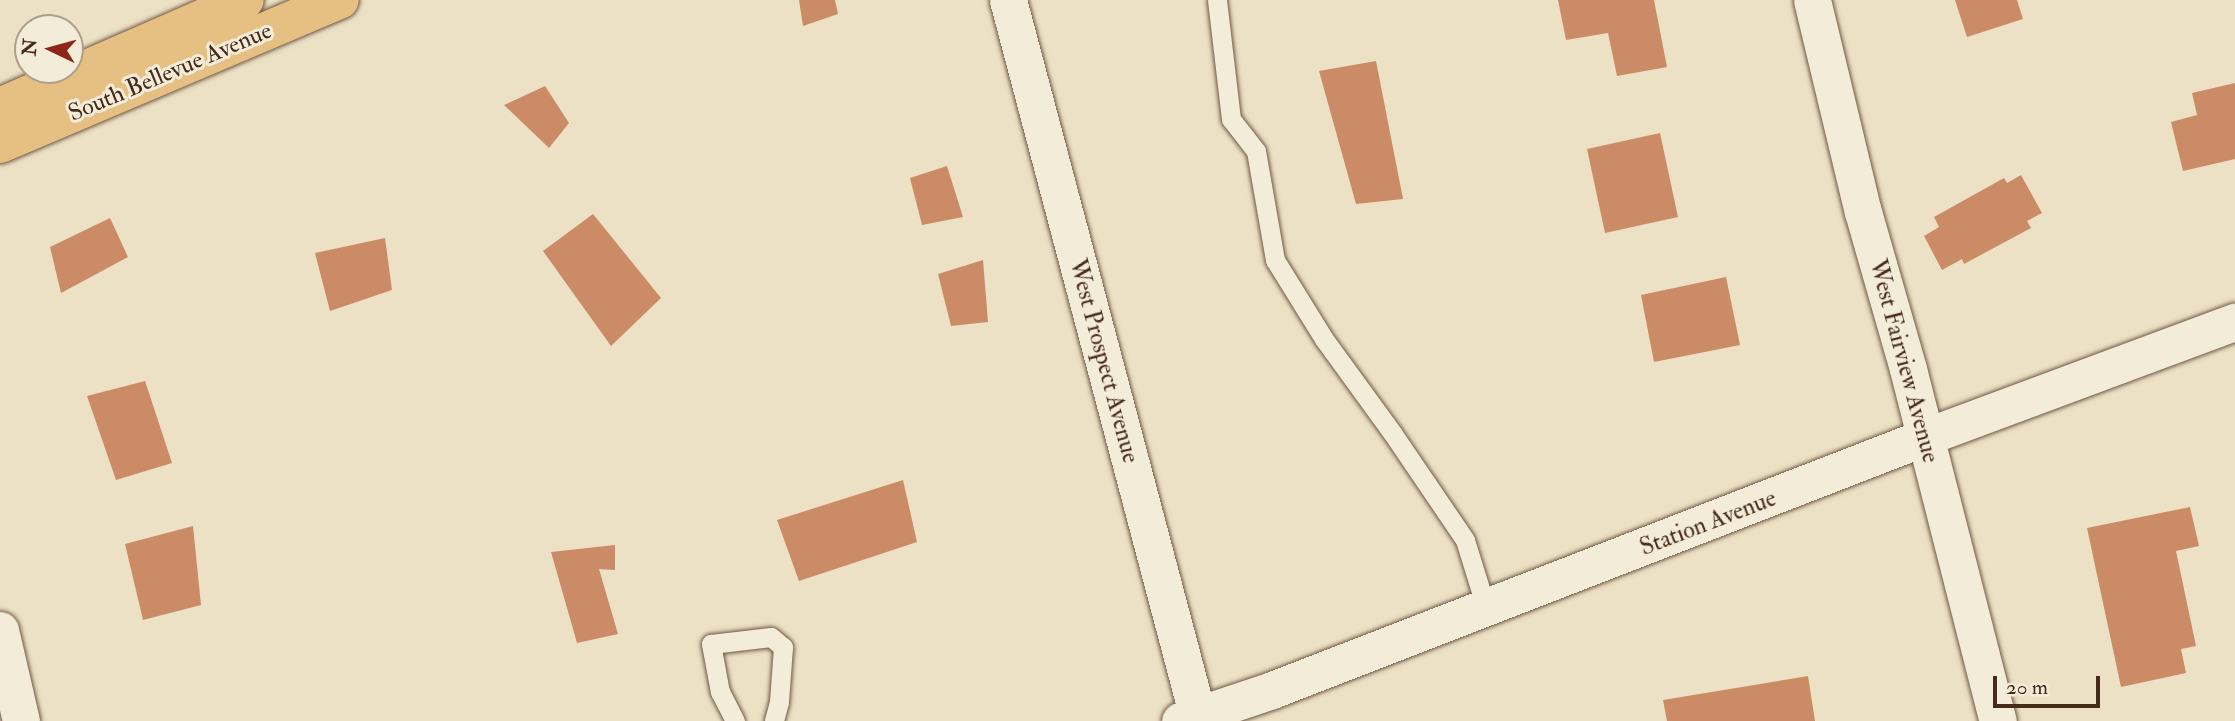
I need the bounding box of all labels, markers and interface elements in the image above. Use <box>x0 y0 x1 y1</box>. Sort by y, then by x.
north arrow <box>14 14 84 84</box>
street label: South Bellevue Avenue <box>64 16 276 128</box>
text: N <box>17 38 43 57</box>
street label: West Prospect Avenue <box>1063 256 1145 466</box>
street label: West Fairview Avenue <box>1863 256 1945 466</box>
street label: Station Avenue <box>1636 484 1780 562</box>
scale bar <box>1997 662 2104 706</box>
text: 20 m <box>2006 674 2048 701</box>

